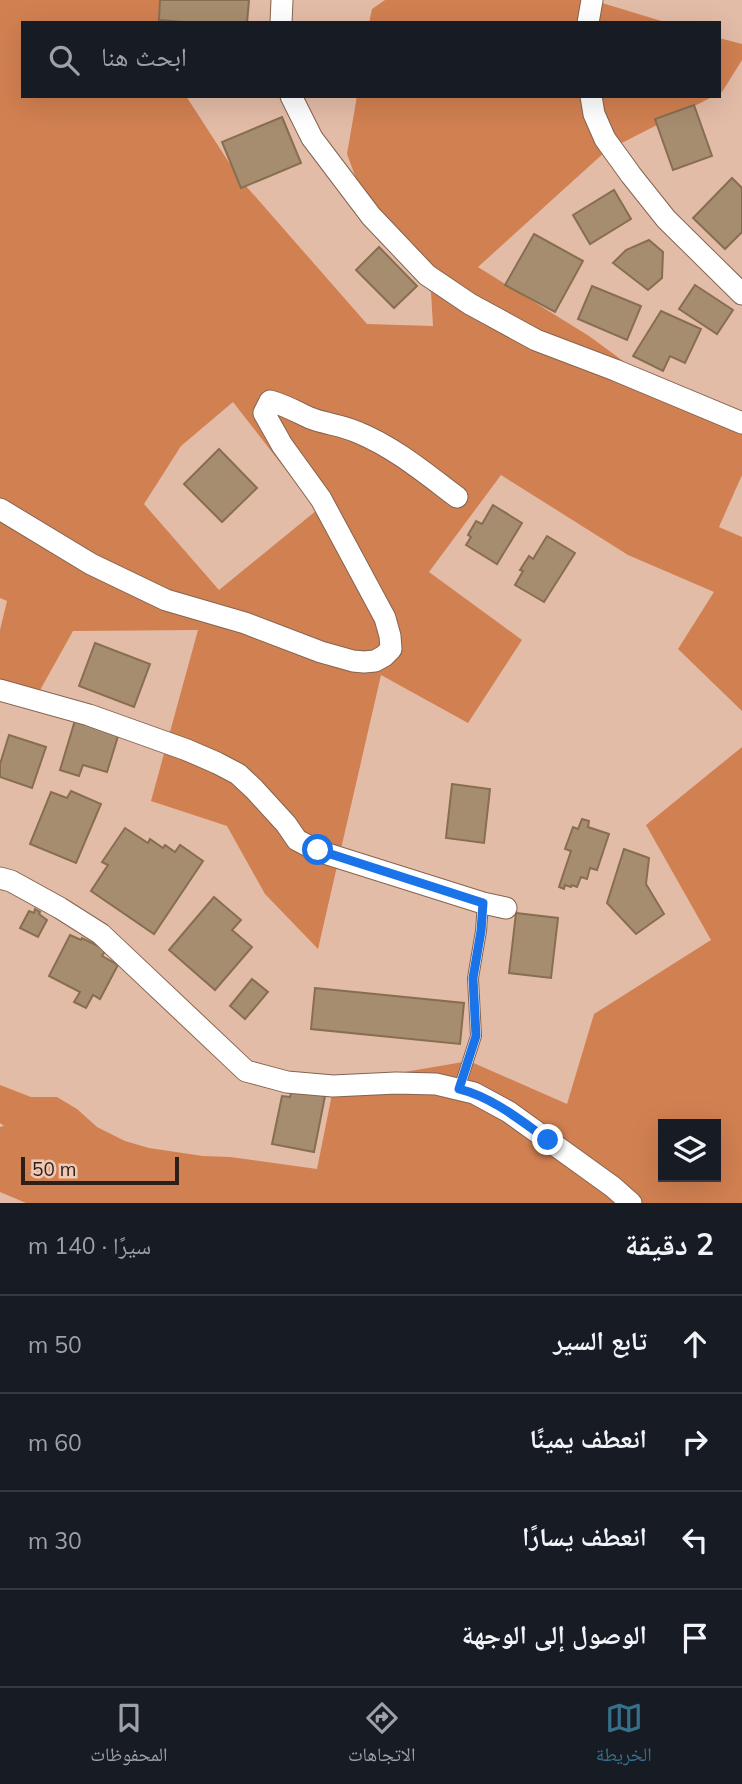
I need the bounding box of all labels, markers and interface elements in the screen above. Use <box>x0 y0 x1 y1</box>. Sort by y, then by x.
search box <box>21 21 721 98</box>
text: ابحث هنا <box>101 40 187 73</box>
icon: search <box>45 41 83 79</box>
route start <box>302 834 333 865</box>
map controls <box>658 1119 721 1182</box>
button: layers <box>658 1119 721 1182</box>
route end <box>532 1124 563 1155</box>
scale bar <box>21 1154 178 1186</box>
text: 50 m <box>32 1157 76 1181</box>
text: 2 دقيقة <box>625 1225 714 1263</box>
text: سيرًا · 140 m <box>28 1231 151 1260</box>
text: تابع السير <box>553 1324 647 1357</box>
icon: ahead <box>676 1325 714 1363</box>
text: 50 m <box>28 1330 82 1359</box>
text: انعطف يمينًا <box>530 1422 647 1455</box>
icon: right <box>676 1423 714 1461</box>
text: 60 m <box>28 1428 82 1457</box>
text: انعطف يسارًا <box>522 1520 647 1553</box>
icon: left <box>676 1521 714 1559</box>
text: 30 m <box>28 1526 82 1555</box>
text: الوصول إلى الوجهة <box>462 1618 647 1651</box>
icon: arrive <box>676 1619 714 1657</box>
tab: المحفوظات <box>90 1699 168 1773</box>
tab: الاتجاهات <box>348 1699 415 1773</box>
tab: الخريطة <box>596 1699 652 1773</box>

